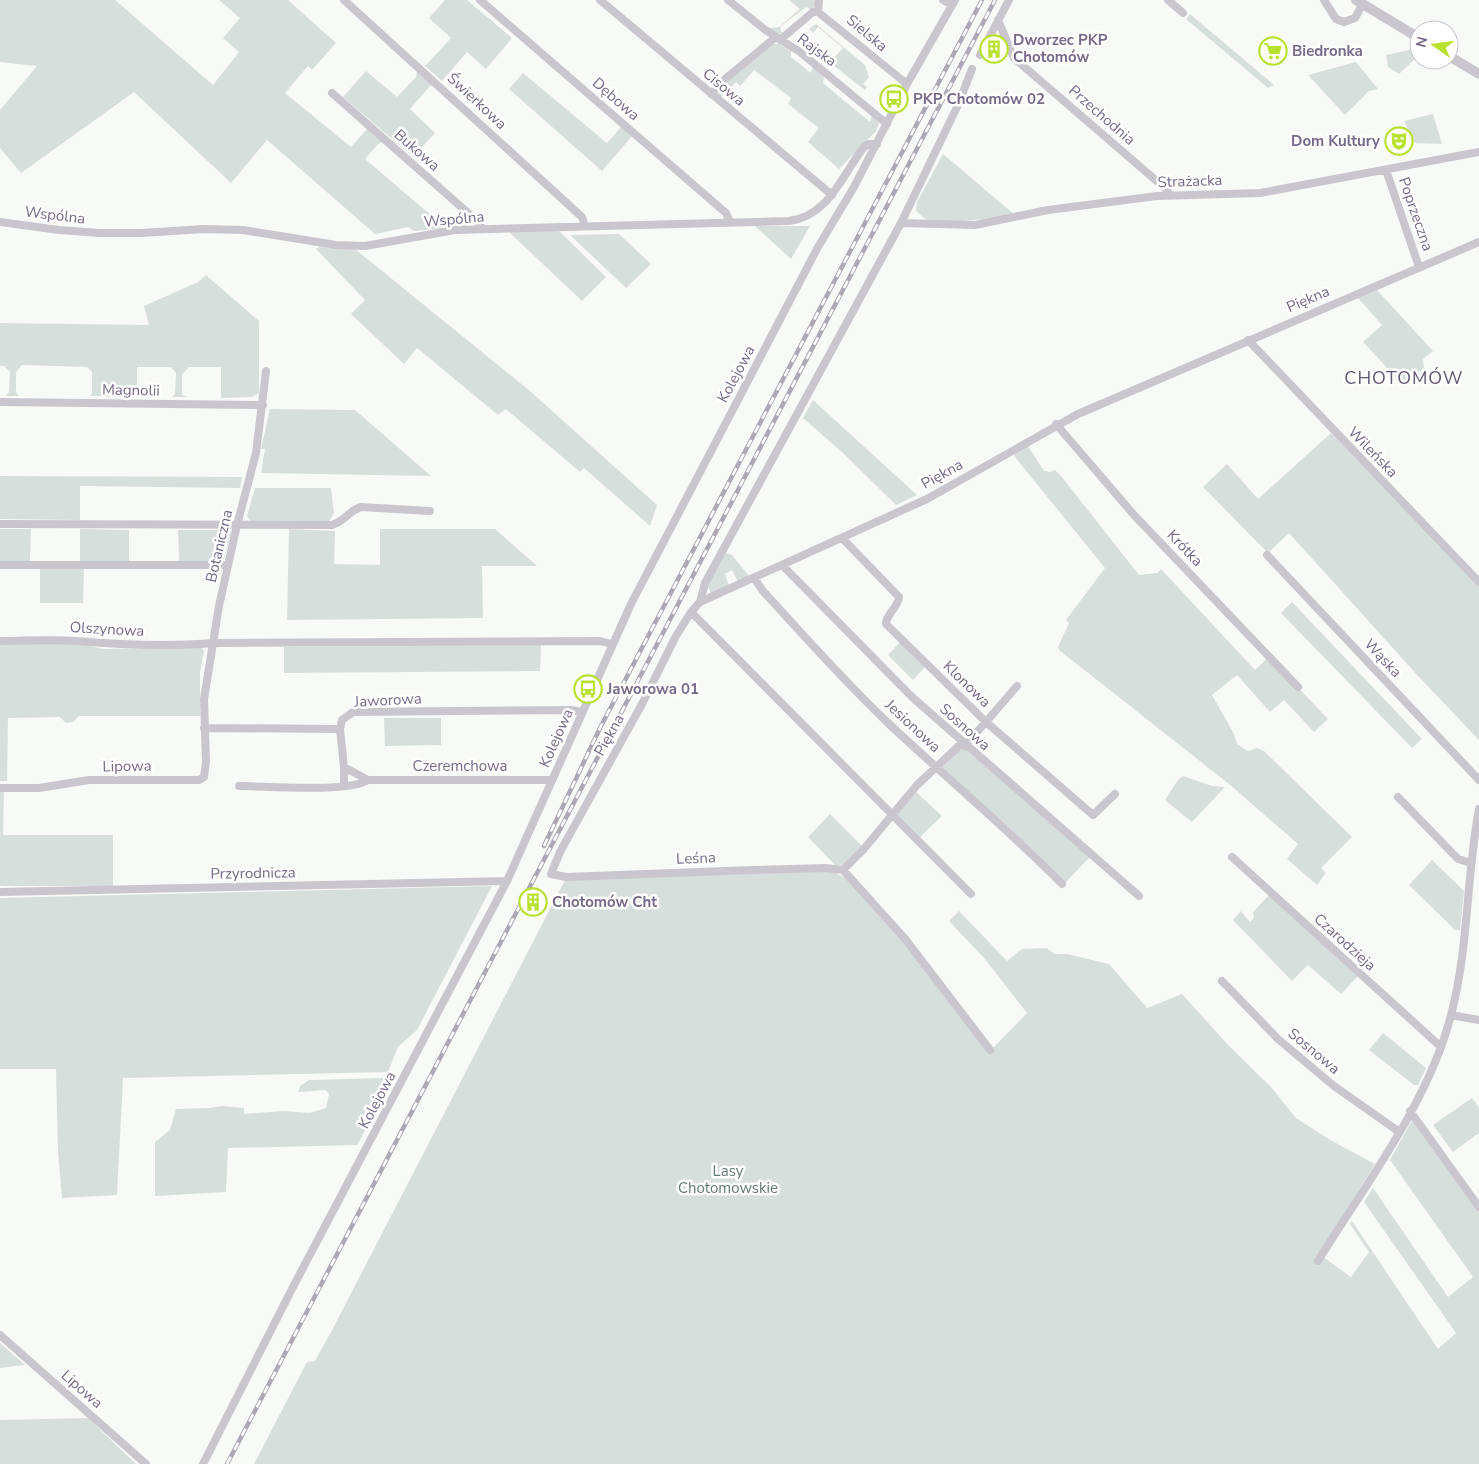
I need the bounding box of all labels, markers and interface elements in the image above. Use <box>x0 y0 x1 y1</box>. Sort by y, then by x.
street label: Sielska <box>842 10 892 56</box>
north arrow <box>1409 20 1459 70</box>
street label: Rajska <box>793 29 841 71</box>
place label: Dworzec PKP Chotomów <box>1013 30 1108 67</box>
building icon: Dworzec PKP Chotomów <box>979 34 1009 64</box>
text: N <box>1411 35 1432 49</box>
supermarket icon: Biedronka <box>1258 36 1288 66</box>
place label: Biedronka <box>1292 41 1363 61</box>
street label: Cisowa <box>699 63 749 111</box>
street label: Świerkowa <box>443 68 512 134</box>
street label: Dębowa <box>588 73 644 125</box>
street label: Przechodnia <box>1064 81 1140 149</box>
bus stop icon: PKP Chotomów 02 <box>879 84 909 114</box>
place label: PKP Chotomów 02 <box>913 89 1045 109</box>
street label: Bukowa <box>390 125 444 175</box>
theatre icon: Dom Kultury <box>1384 126 1414 156</box>
place label: Dom Kultury <box>1291 131 1380 151</box>
street label: Strażacka <box>1157 170 1223 192</box>
street label: Poprzeczna <box>1394 174 1438 254</box>
street label: Wspólna <box>24 201 86 229</box>
street label: Wspólna <box>423 206 485 232</box>
street label: Piękna <box>1283 281 1333 317</box>
street label: Kolejowa <box>713 342 759 406</box>
district label: CHOTOMÓW <box>1344 366 1464 390</box>
street label: Magnolii <box>102 379 160 401</box>
street label: Wileńska <box>1344 422 1402 482</box>
street label: Piękna <box>918 454 966 494</box>
street label: Botaniczna <box>201 508 237 584</box>
street label: Krótka <box>1163 525 1207 571</box>
street label: Olszynowa <box>69 617 145 641</box>
street label: Wąska <box>1360 634 1406 682</box>
street label: Klonowa <box>939 656 995 712</box>
bus stop icon: Jaworowa 01 <box>573 674 603 704</box>
place label: Jaworowa 01 <box>606 679 699 699</box>
street label: Jaworowa <box>353 688 422 712</box>
street label: Jesionowa <box>880 694 945 757</box>
street label: Sosnowa <box>935 699 995 755</box>
street label: Kolejowa <box>534 706 578 770</box>
street label: Piękna <box>589 711 629 759</box>
street label: Lipowa <box>102 756 152 776</box>
street label: Czeremchowa <box>413 756 507 776</box>
street label: Leśna <box>676 847 716 869</box>
street label: Przyrodnicza <box>210 862 296 884</box>
building icon: Chotomów Cht <box>518 887 548 917</box>
place label: Chotomów Cht <box>552 892 657 912</box>
street label: Czarodzieja <box>1310 909 1380 975</box>
street label: Sosnowa <box>1284 1023 1344 1079</box>
street label: Kolejowa <box>354 1068 400 1132</box>
park label: Lasy Chotomowskie <box>678 1161 778 1198</box>
street label: Lipowa <box>57 1365 107 1413</box>

